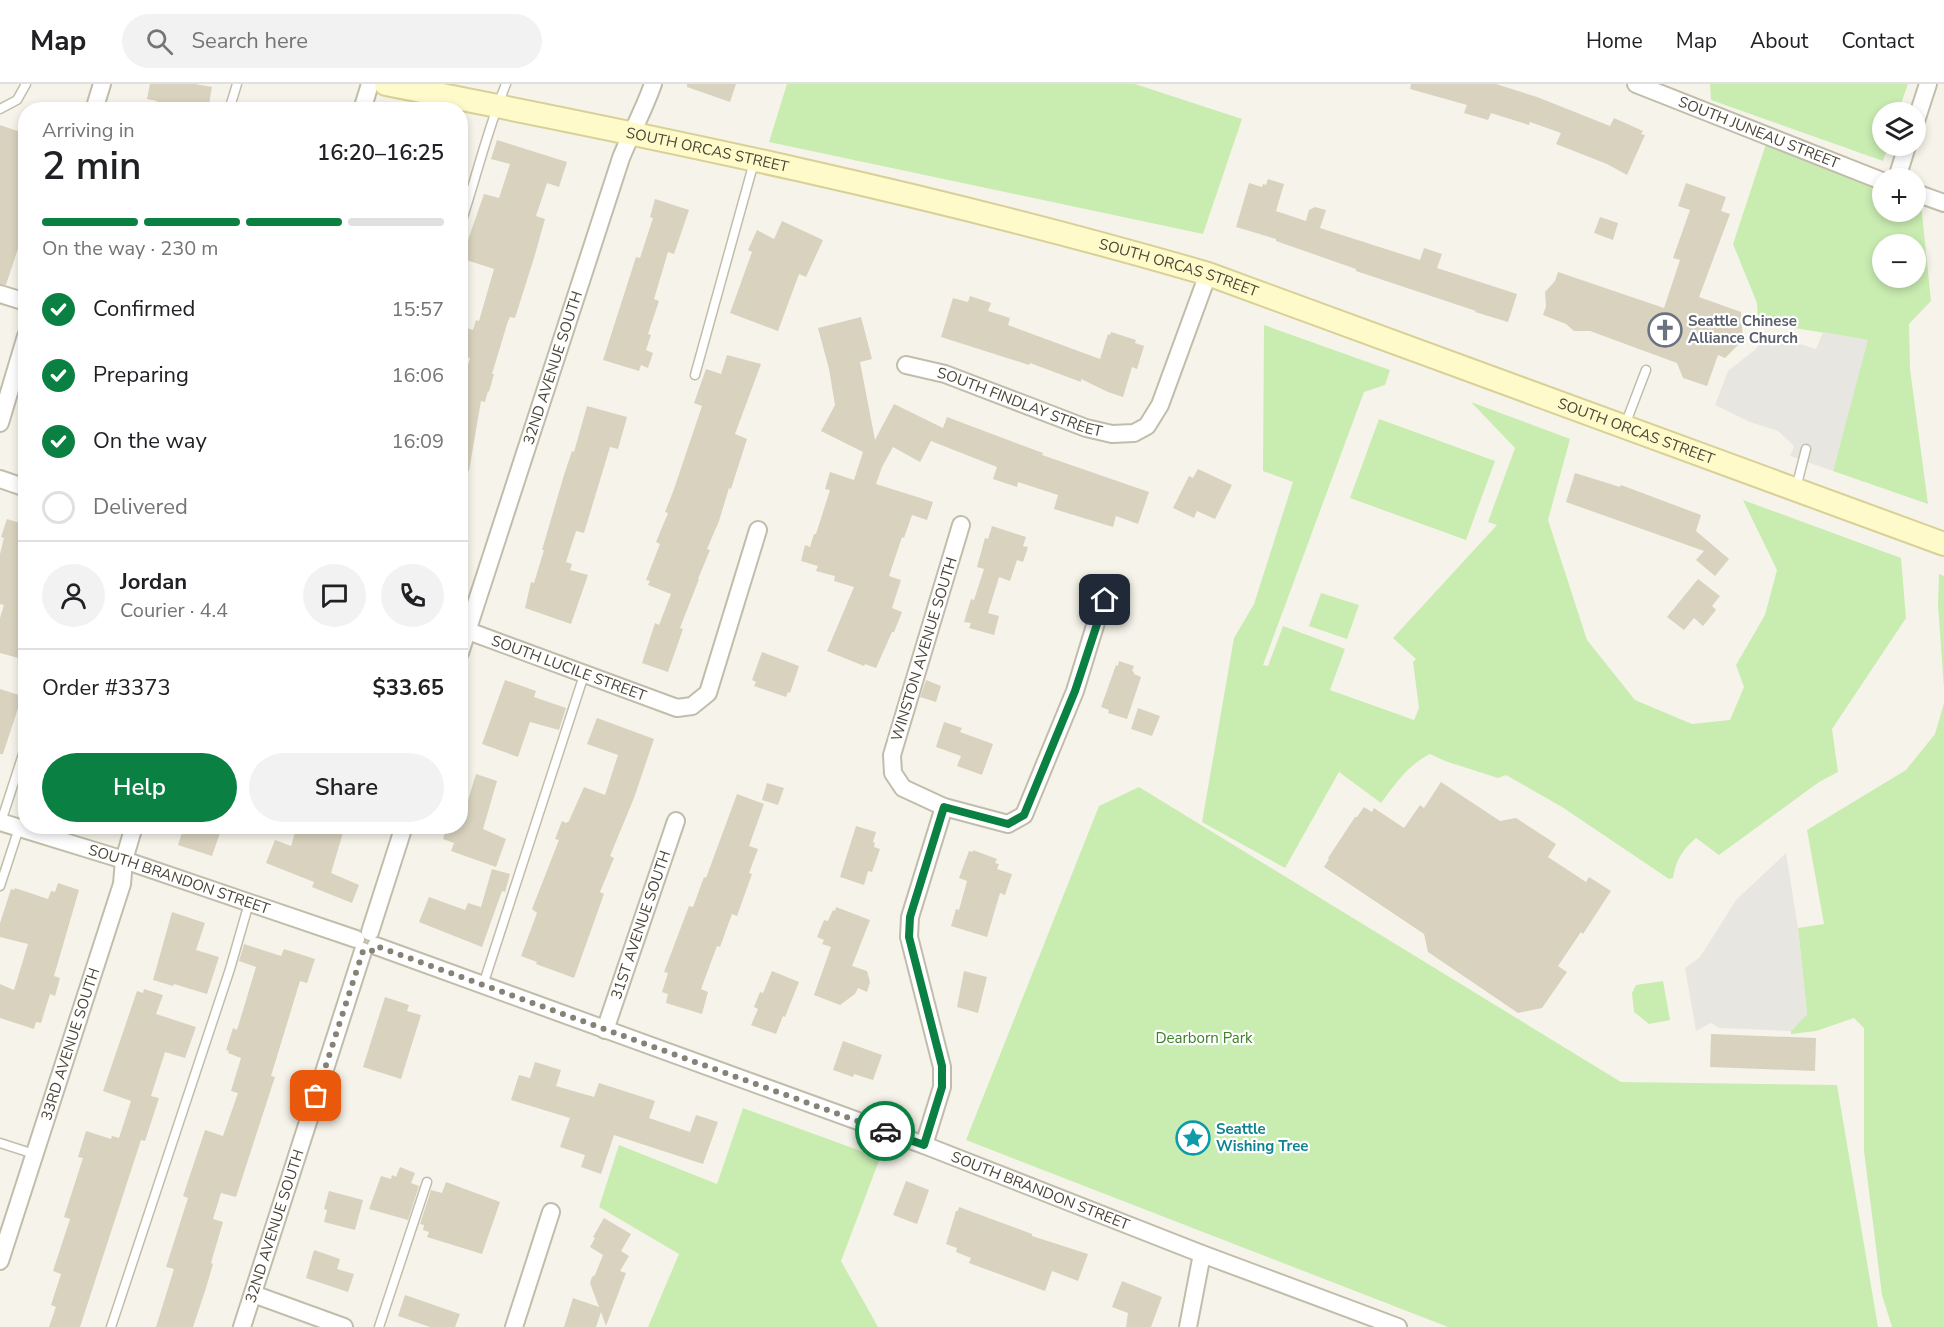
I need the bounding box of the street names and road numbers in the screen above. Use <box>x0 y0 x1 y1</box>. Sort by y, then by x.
street label: SOUTH JUNEAU STREET <box>1675 92 1842 173</box>
street label: SOUTH ORCAS STREET <box>624 122 791 177</box>
street label: SOUTH ORCAS STREET <box>1097 234 1261 302</box>
street label: 32ND AVENUE SOUTH <box>519 288 587 447</box>
street label: SOUTH FINDLAY STREET <box>935 363 1104 441</box>
street label: SOUTH ORCAS STREET <box>1555 393 1717 469</box>
street label: WINSTON AVENUE SOUTH <box>886 555 962 743</box>
street label: SOUTH LUCILE STREET <box>489 630 649 706</box>
street label: SOUTH BRANDON STREET <box>86 840 272 919</box>
street label: 31ST AVENUE SOUTH <box>606 848 675 1002</box>
street label: 33RD AVENUE SOUTH <box>36 965 104 1123</box>
street label: 32ND AVENUE SOUTH <box>240 1147 309 1305</box>
street label: SOUTH BRANDON STREET <box>948 1147 1133 1235</box>

